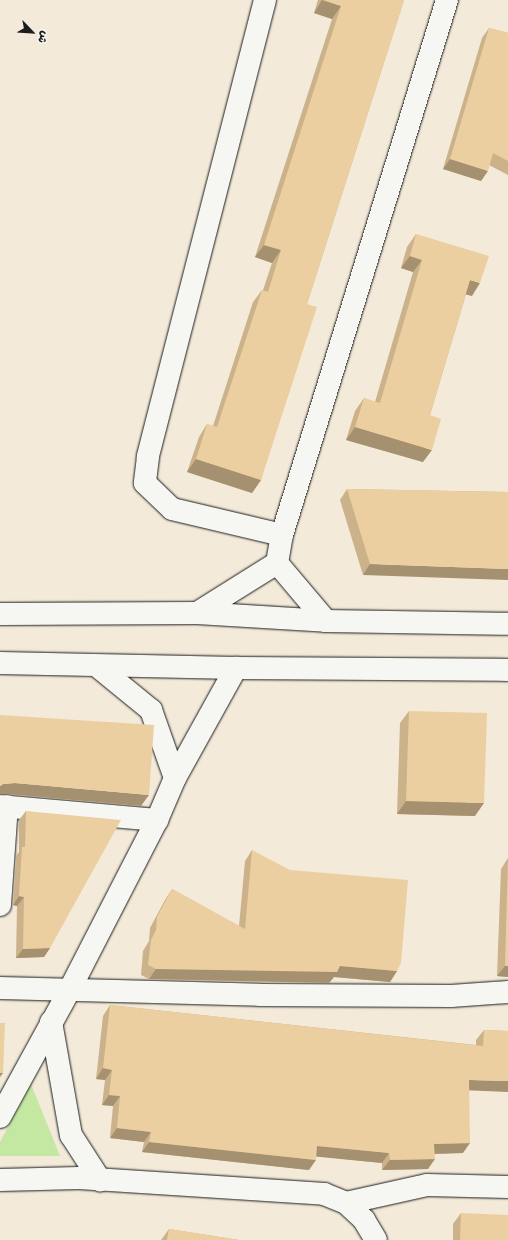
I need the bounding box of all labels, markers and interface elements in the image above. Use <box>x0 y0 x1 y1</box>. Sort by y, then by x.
north arrow <box>12 12 52 52</box>
text: ش <box>34 29 53 46</box>

